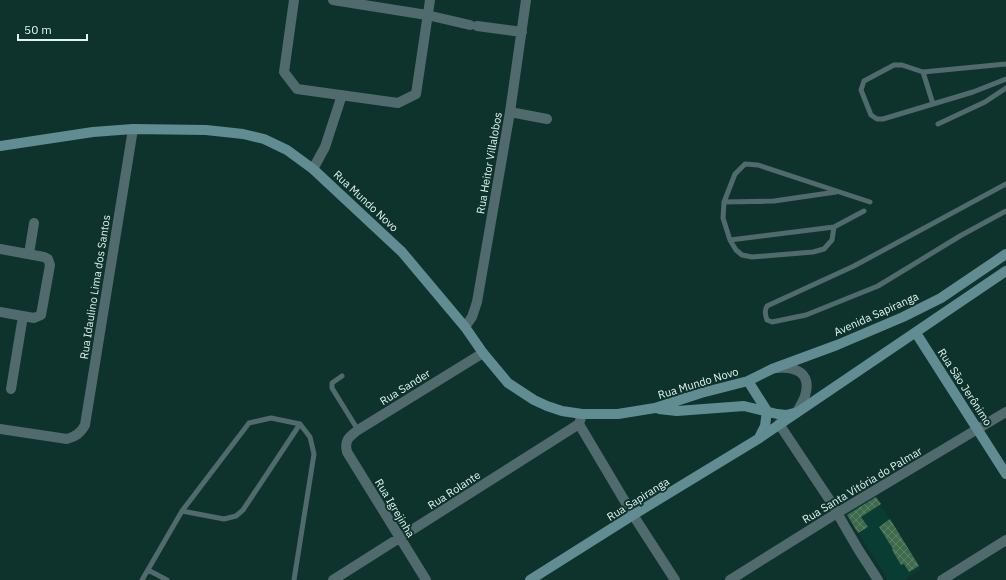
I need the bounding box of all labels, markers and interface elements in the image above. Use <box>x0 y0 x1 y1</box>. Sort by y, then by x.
scale bar <box>18 16 87 42</box>
text: 50 m <box>24 22 52 37</box>
street label: Rua Heitor Villalobos <box>473 111 505 215</box>
street label: Rua Mundo Novo <box>331 167 401 235</box>
street label: Rua Idaulino Lima dos Santos <box>77 214 113 360</box>
street label: Avenida Sapiranga <box>831 289 921 339</box>
street label: Rua São Jerônimo <box>935 346 995 428</box>
street label: Rua Mundo Novo <box>656 364 740 402</box>
street label: Rua Sander <box>377 366 433 408</box>
street label: Rua Santa Vitória do Palmar <box>800 444 924 526</box>
street label: Rua Rolante <box>425 468 483 512</box>
street label: Rua Sapiranga <box>604 474 672 524</box>
street label: Rua Igrejinha <box>372 476 418 540</box>

